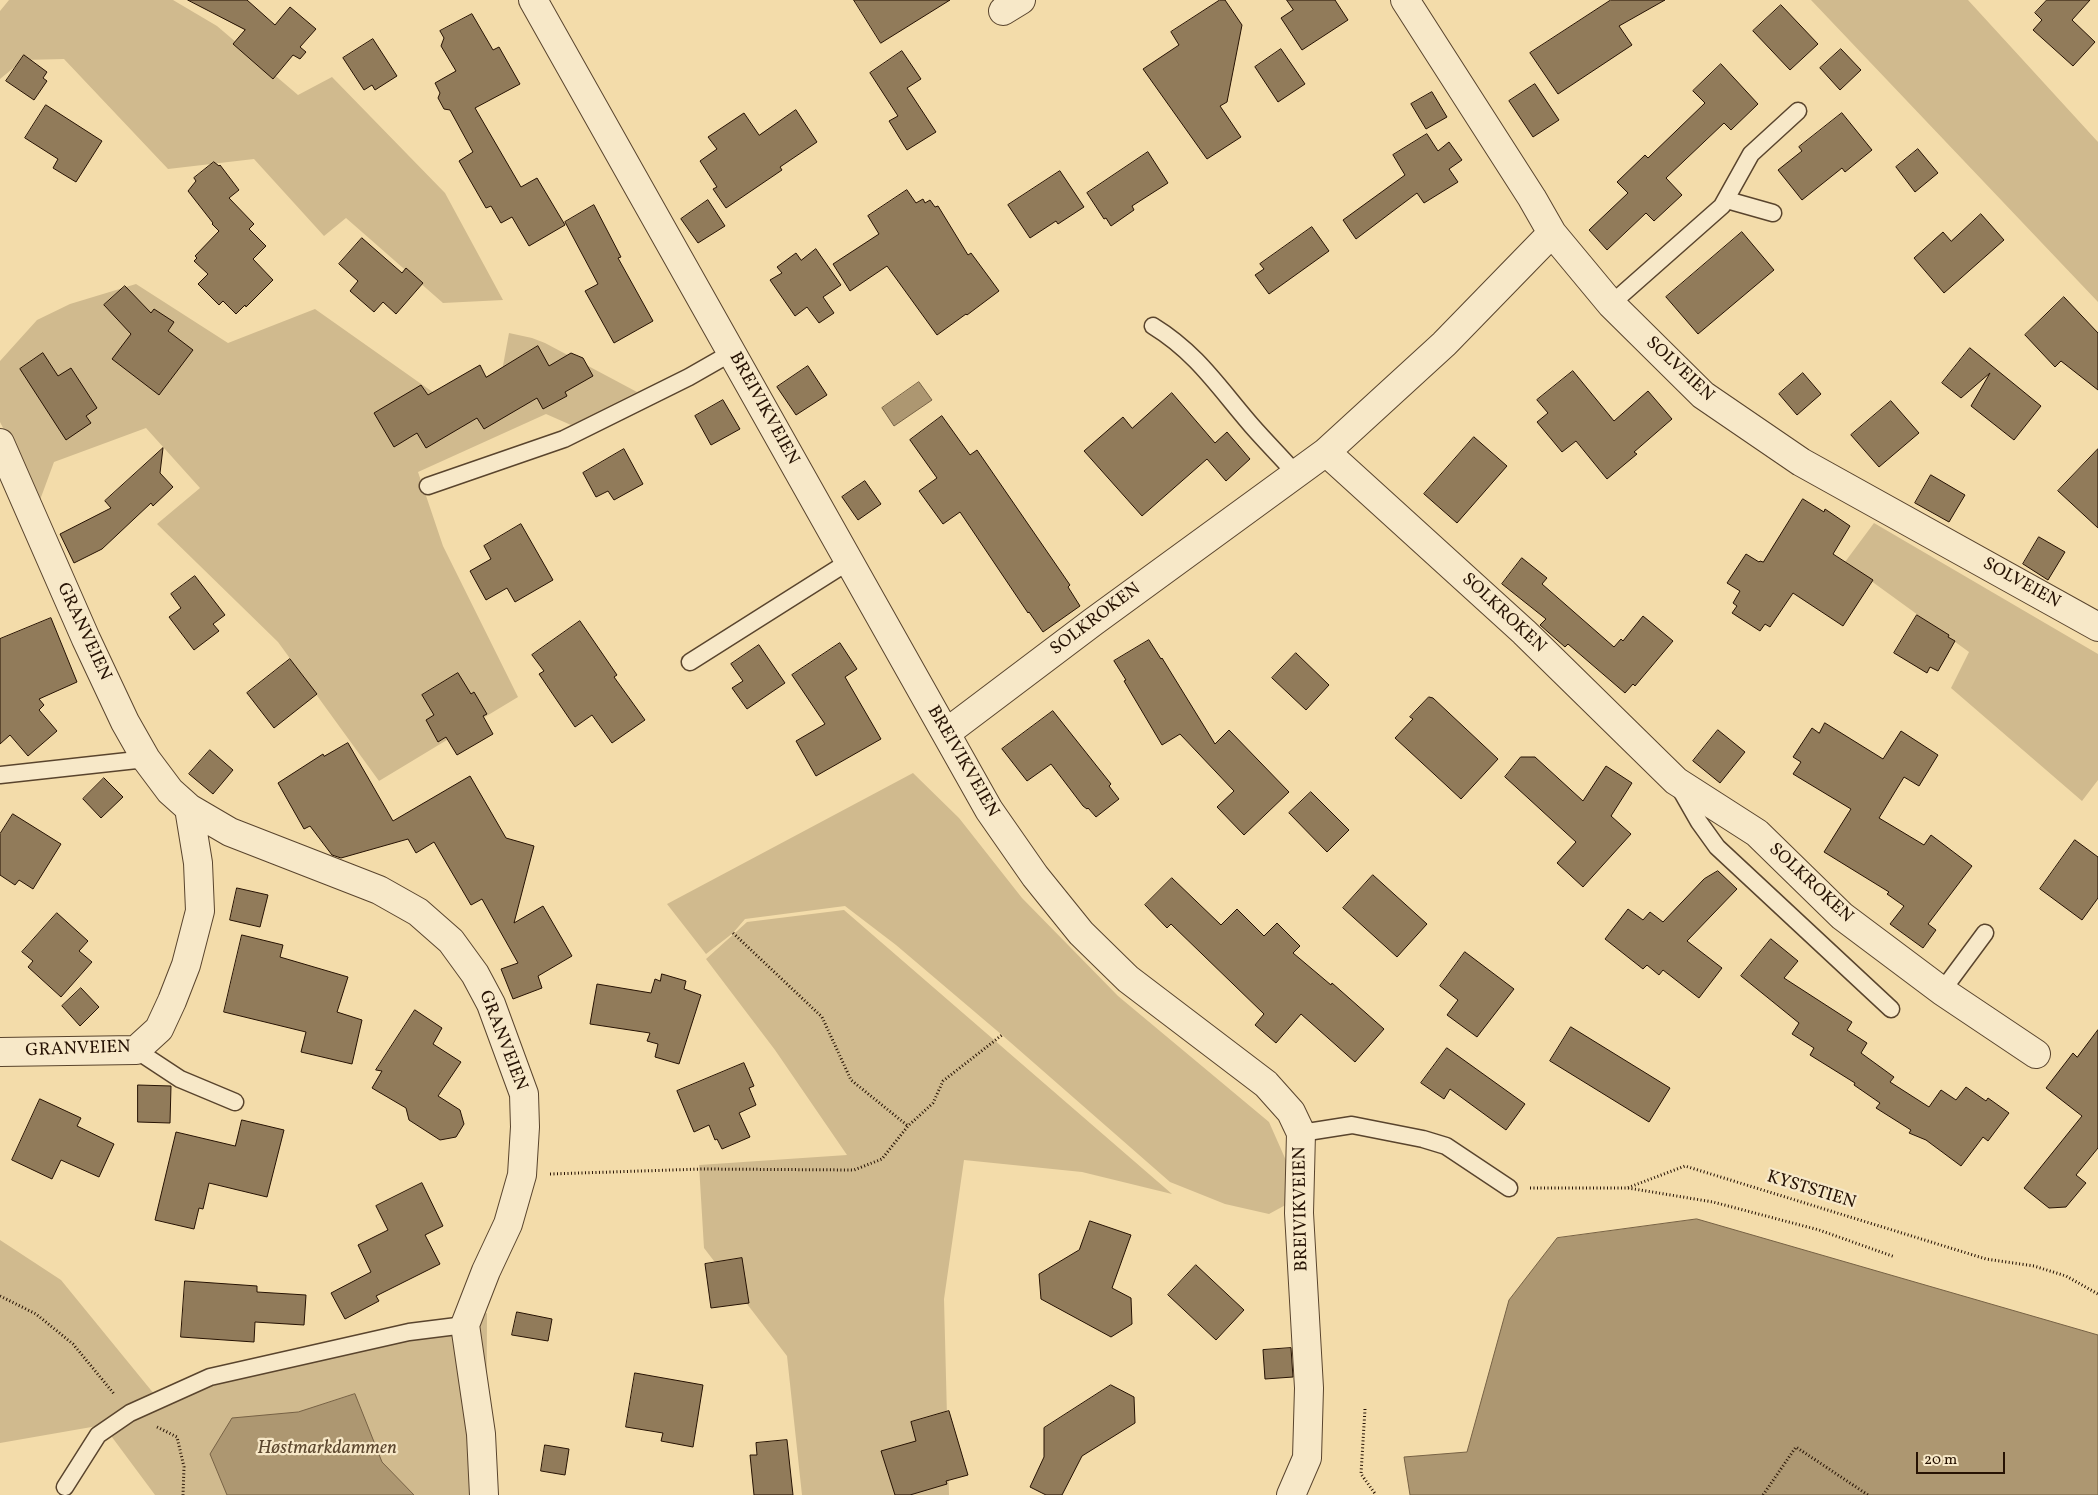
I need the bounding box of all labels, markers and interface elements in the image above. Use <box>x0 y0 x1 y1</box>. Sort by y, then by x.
street label: SOLVEIEN <box>1640 333 1718 407</box>
street label: BREIVIKVEIEN <box>723 349 803 469</box>
street label: SOLVEIEN <box>1978 554 2064 614</box>
street label: SOLKROKEN <box>1456 570 1550 658</box>
street label: SOLKROKEN <box>1047 579 1145 661</box>
street label: GRANVEIEN <box>51 580 115 684</box>
street label: BREIVIKVEIEN <box>921 702 1003 822</box>
street label: SOLKROKEN <box>1763 840 1857 928</box>
street label: GRANVEIEN <box>473 988 531 1094</box>
street label: GRANVEIEN <box>25 1037 131 1063</box>
street label: BREIVIKVEIEN <box>1290 1146 1314 1272</box>
street label: KYSTSTIEN <box>1764 1167 1858 1215</box>
water label: Høstmarkdammen <box>257 1439 397 1461</box>
scale bar <box>1918 1442 2007 1474</box>
text: 20 m <box>1924 1450 1957 1471</box>

